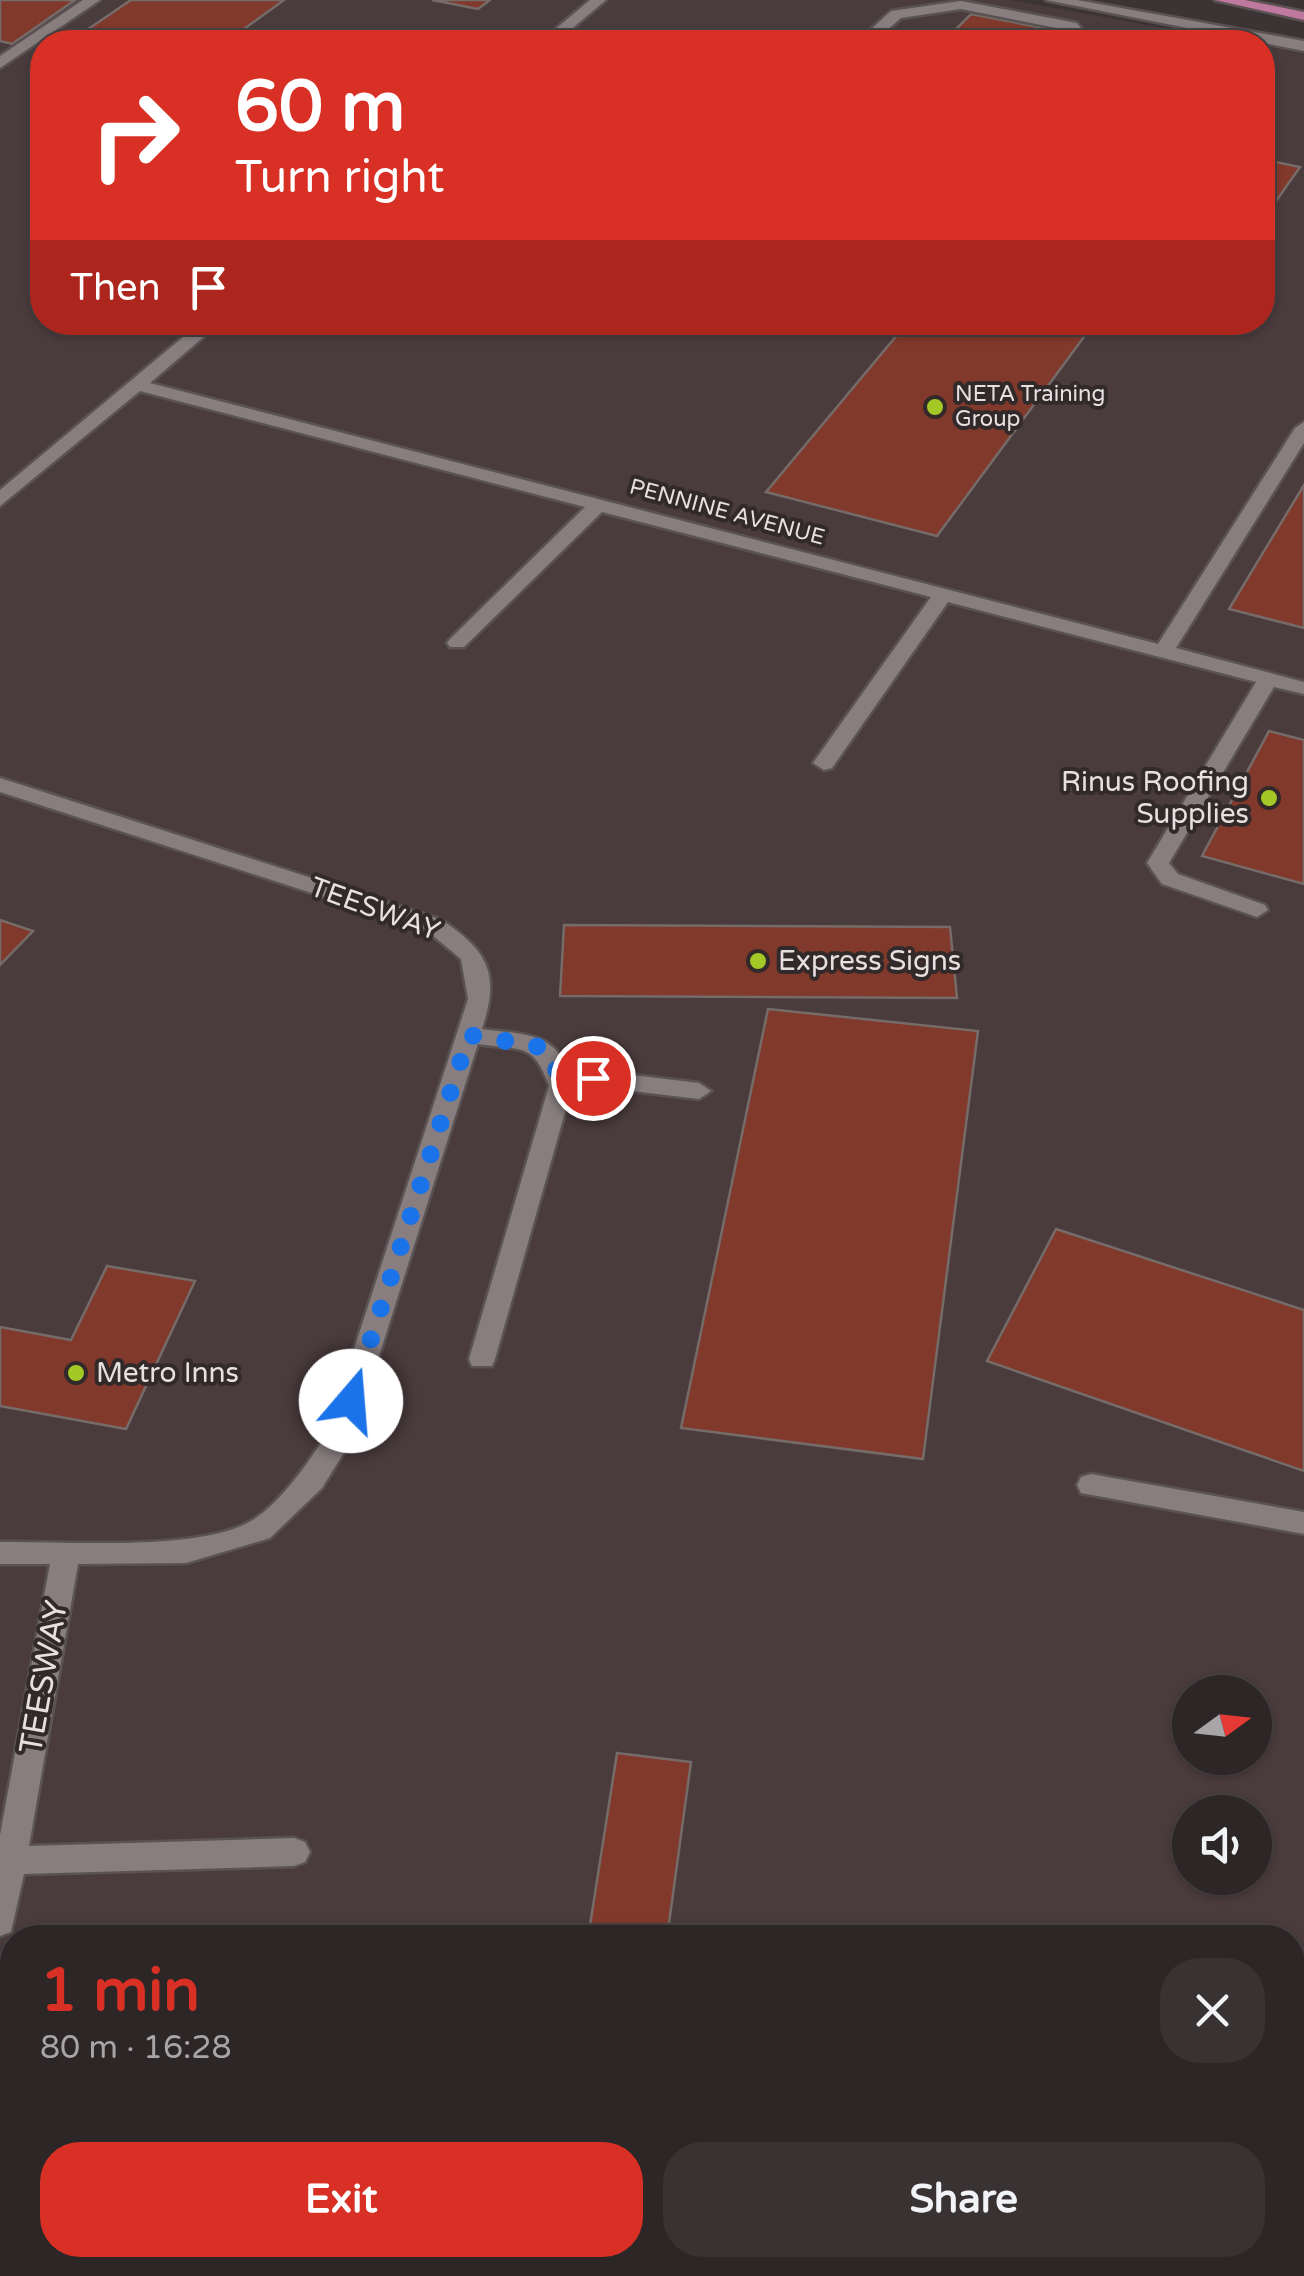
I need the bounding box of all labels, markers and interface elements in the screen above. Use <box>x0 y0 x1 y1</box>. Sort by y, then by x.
text: 60 m <box>235 66 405 150</box>
icon: right <box>70 70 200 200</box>
text: Turn right <box>235 151 444 205</box>
icon: arrive <box>181 260 236 315</box>
text: Then <box>70 265 161 311</box>
place label: NETA Training Group <box>955 381 1105 432</box>
marker: NETA Training Group <box>924 396 946 418</box>
street label: PENNINE AVENUE <box>627 473 827 551</box>
place label: Rinus Roofing Supplies <box>1061 765 1249 831</box>
marker: Rinus Roofing Supplies <box>1258 787 1280 809</box>
street label: TEESWAY <box>306 870 445 948</box>
place label: Express Signs <box>778 944 961 978</box>
marker: Express Signs <box>747 950 769 972</box>
pin <box>551 1036 636 1121</box>
icon: arrive <box>566 1051 621 1106</box>
position arrow <box>299 1349 403 1453</box>
place label: Metro Inns <box>96 1356 239 1390</box>
marker: Metro Inns <box>65 1362 87 1384</box>
street label: TEESWAY <box>12 1597 76 1757</box>
north arrow <box>1172 1675 1272 1775</box>
map controls <box>1172 1675 1272 1895</box>
button: sound <box>1172 1795 1272 1895</box>
text: 1 min <box>40 1955 200 2027</box>
button: close <box>1160 1958 1265 2063</box>
text: 80 m · 16:28 <box>40 2029 232 2067</box>
button: Exit <box>40 2142 643 2257</box>
button: Share <box>663 2142 1265 2257</box>

